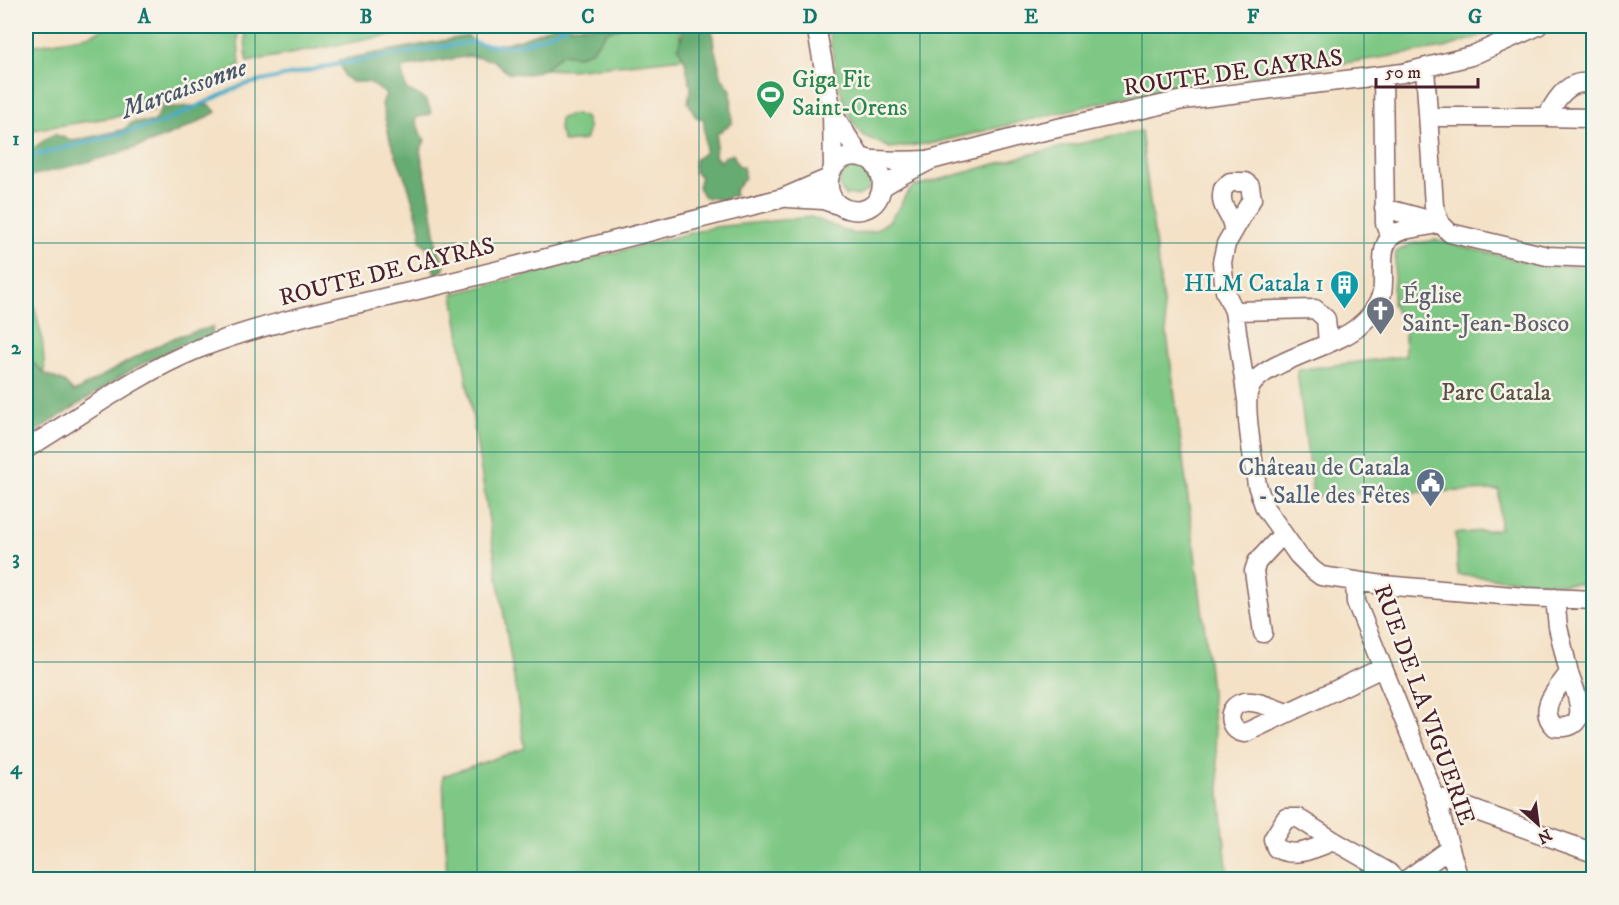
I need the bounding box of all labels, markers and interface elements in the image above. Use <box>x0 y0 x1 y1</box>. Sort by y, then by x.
text: A <box>137 5 152 30</box>
text: B <box>360 5 372 30</box>
text: C <box>581 5 595 30</box>
text: D <box>803 5 818 30</box>
text: E <box>1024 5 1038 30</box>
text: F <box>1247 5 1260 30</box>
text: G <box>1468 5 1482 30</box>
street label: ROUTE DE CAYRAS <box>1121 43 1345 103</box>
water label: Marcaissonne <box>115 51 252 128</box>
scale bar <box>1376 51 1478 89</box>
text: 50 m <box>1385 62 1421 84</box>
place label: Giga Fit Saint-Orens <box>792 65 907 123</box>
sports icon: Giga Fit Saint-Orens <box>755 78 787 120</box>
text: 1 <box>12 127 20 152</box>
street label: ROUTE DE CAYRAS <box>276 231 498 313</box>
building icon: HLM Catala 1 <box>1329 268 1361 310</box>
place label: HLM Catala 1 <box>1184 269 1324 299</box>
place label: Église Saint-Jean-Bosco <box>1402 281 1569 339</box>
church icon: Église Saint-Jean-Bosco <box>1365 294 1397 336</box>
text: 2 <box>11 336 22 361</box>
park label: Parc Catala <box>1441 378 1552 408</box>
place label: Château de Catala - Salle des Fêtes <box>1238 453 1411 511</box>
public building icon: Château de Catala - Salle des Fêtes <box>1415 466 1447 508</box>
text: 3 <box>12 546 20 571</box>
street label: RUE DE LA VIGUERIE <box>1366 580 1482 830</box>
text: 4 <box>10 756 23 781</box>
north arrow <box>1508 794 1568 854</box>
text: N <box>1534 824 1555 848</box>

